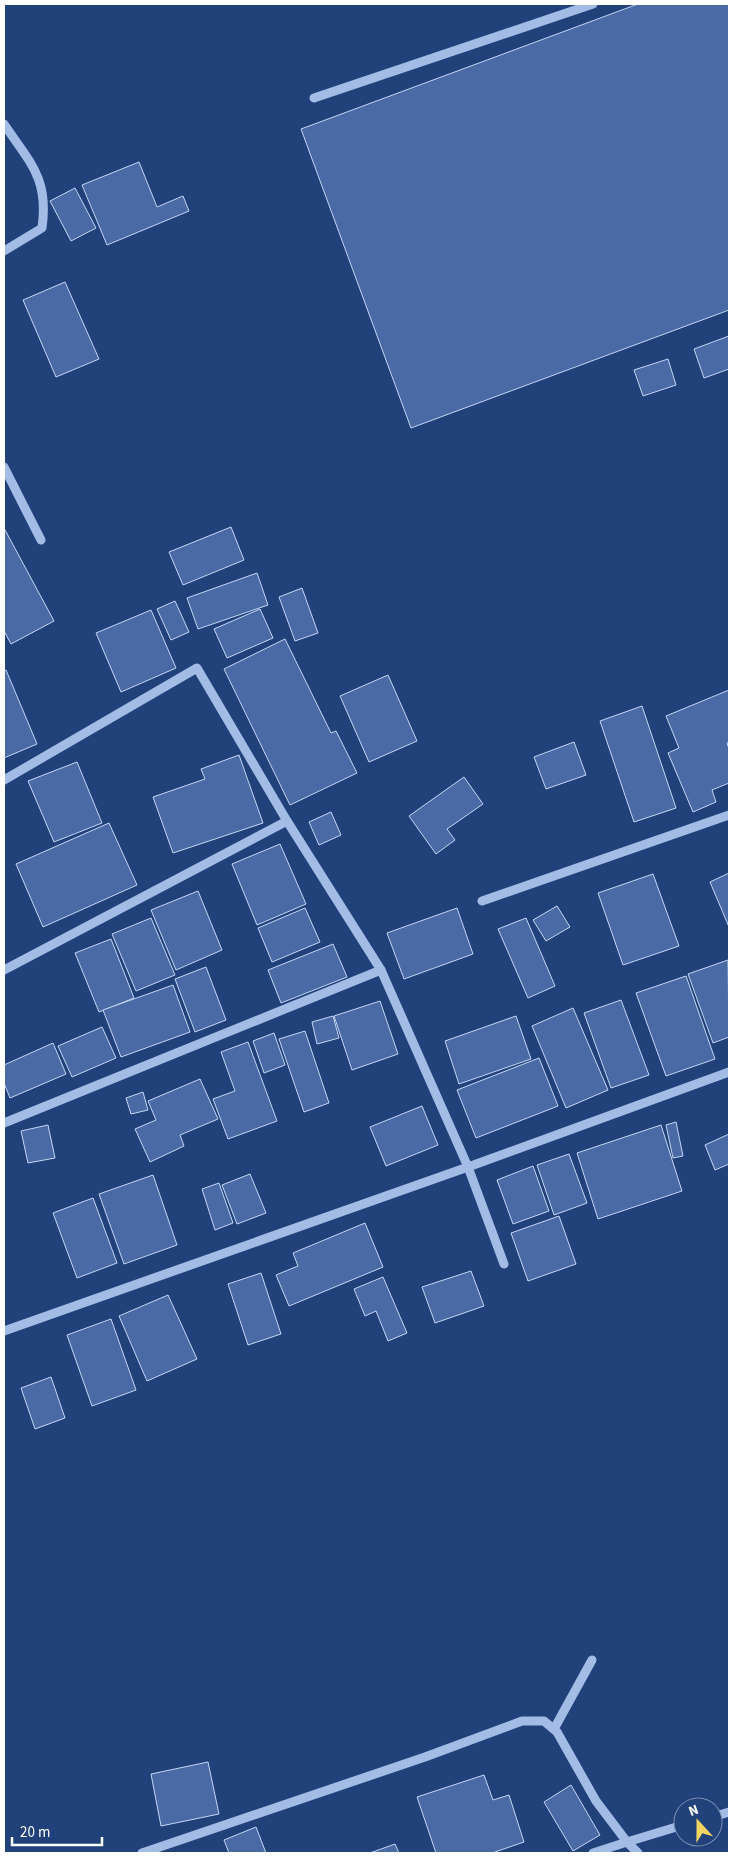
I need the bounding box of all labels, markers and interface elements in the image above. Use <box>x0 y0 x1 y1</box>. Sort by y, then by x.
north arrow <box>673 1797 723 1847</box>
text: N <box>686 1800 702 1822</box>
scale bar <box>12 1814 102 1846</box>
text: 20 m <box>20 1822 50 1843</box>

